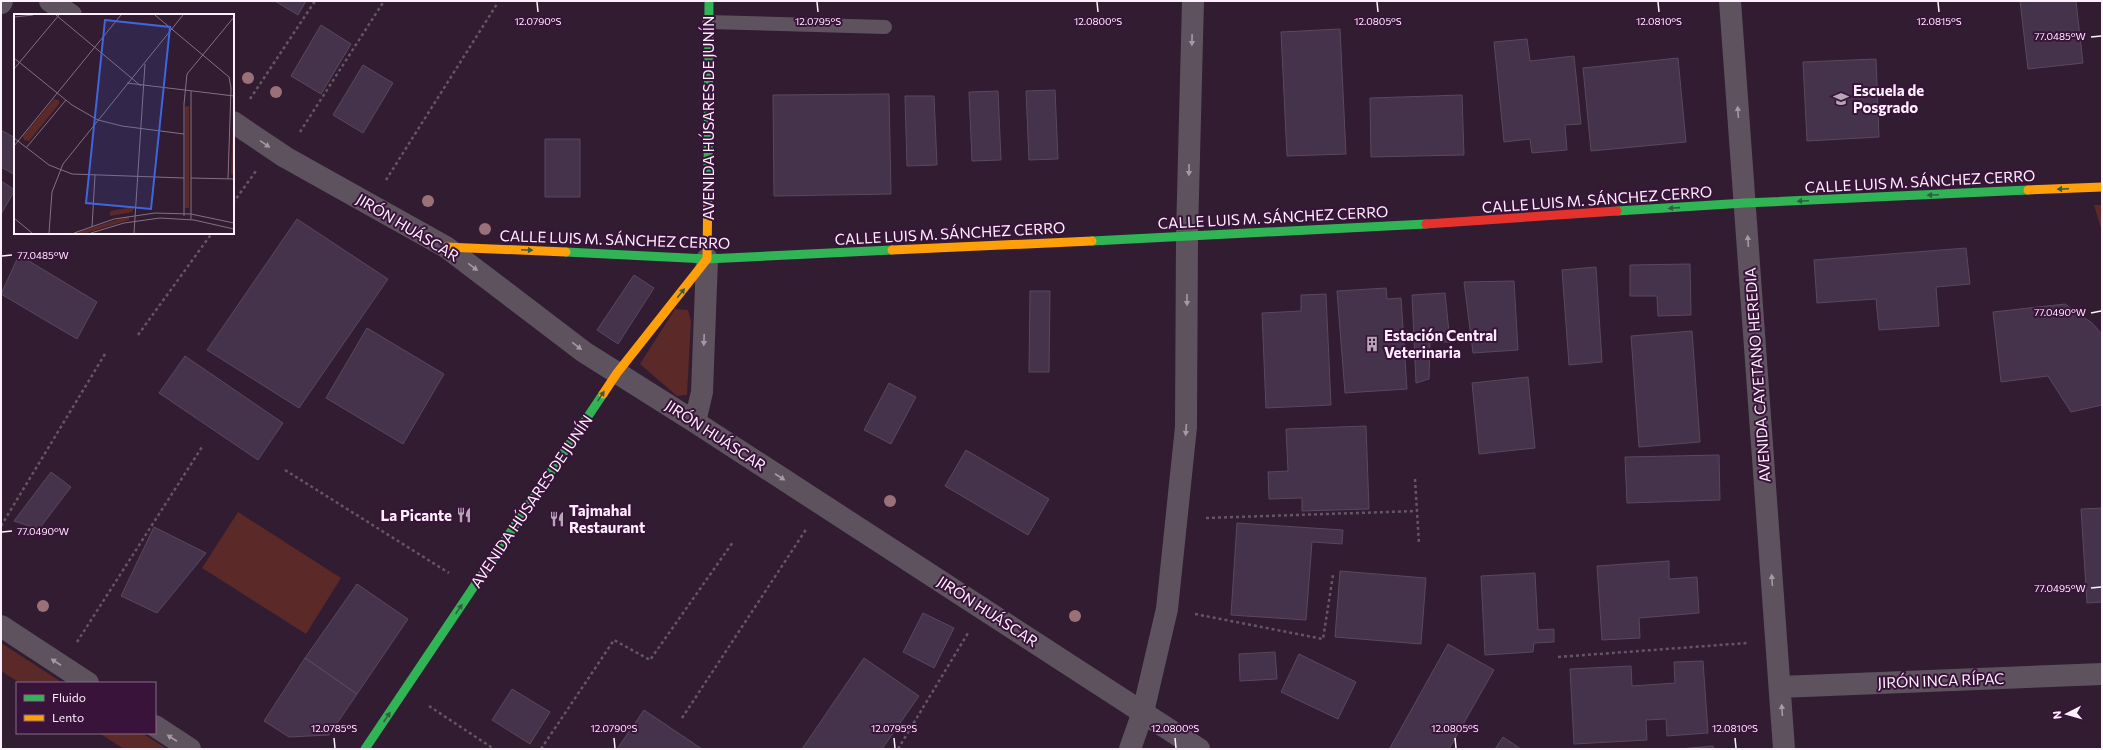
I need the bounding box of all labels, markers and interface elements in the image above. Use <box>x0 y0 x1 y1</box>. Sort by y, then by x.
inset map <box>14 14 234 234</box>
text: 12.0790°S <box>515 15 562 27</box>
text: 12.0795°S <box>795 15 841 27</box>
text: 12.0800°S <box>1074 15 1122 27</box>
text: 12.0805°S <box>1354 15 1402 27</box>
text: 12.0810°S <box>1636 15 1682 27</box>
text: 12.0815°S <box>1916 15 1962 27</box>
street label: AVENIDA HÚSARES DE JUNÍN <box>698 16 717 220</box>
text: 77.0485°W <box>2034 30 2086 42</box>
one-way arrow <box>1189 34 1195 47</box>
place label: Escuela de Posgrado <box>1853 81 1924 116</box>
school or university icon: Escuela de Posgrado <box>1832 90 1850 108</box>
one-way arrow <box>1735 106 1742 118</box>
one-way arrow <box>260 140 271 148</box>
one-way arrow <box>1186 164 1192 177</box>
street label: CALLE LUIS M. SÁNCHEZ CERRO <box>1804 165 2036 196</box>
street label: CALLE LUIS M. SÁNCHEZ CERRO <box>1481 181 1713 216</box>
one-way arrow <box>2056 186 2069 192</box>
street label: JIRÓN HUÁSCAR <box>353 188 463 265</box>
one-way arrow <box>1927 191 1939 198</box>
one-way arrow <box>1797 197 1809 204</box>
street label: CALLE LUIS M. SÁNCHEZ CERRO <box>1157 201 1389 232</box>
one-way arrow <box>1668 204 1680 211</box>
street label: CALLE LUIS M. SÁNCHEZ CERRO <box>834 217 1066 248</box>
street label: CALLE LUIS M. SÁNCHEZ CERRO <box>499 225 731 252</box>
one-way arrow <box>1744 235 1751 247</box>
one-way arrow <box>521 247 534 253</box>
text: 77.0485°W <box>17 249 69 261</box>
one-way arrow <box>468 263 479 272</box>
street label: AVENIDA CAYETANO HEREDIA <box>1741 267 1773 483</box>
one-way arrow <box>676 287 685 298</box>
one-way arrow <box>1184 294 1190 307</box>
text: 77.0490°W <box>2034 306 2086 318</box>
place label: Estación Central Veterinaria <box>1384 326 1497 361</box>
one-way arrow <box>701 334 707 347</box>
building icon: Estación Central Veterinaria <box>1363 335 1381 353</box>
one-way arrow <box>571 342 582 351</box>
one-way arrow <box>598 390 605 401</box>
street label: JIRÓN HUÁSCAR <box>662 395 770 474</box>
street label: AVENIDA HÚSARES DE JUNÍN <box>465 411 596 591</box>
one-way arrow <box>1182 424 1189 436</box>
one-way arrow <box>775 473 785 481</box>
place label: Tajmahal Restaurant <box>569 501 645 536</box>
place label: La Picante <box>381 506 452 524</box>
restaurant icon: La Picante <box>455 506 473 524</box>
restaurant icon: Tajmahal Restaurant <box>548 510 566 528</box>
text: 77.0490°W <box>17 525 69 537</box>
street label: JIRÓN HUÁSCAR <box>934 571 1042 650</box>
one-way arrow <box>1769 574 1776 586</box>
text: 77.0495°W <box>2034 582 2086 594</box>
one-way arrow <box>455 603 463 614</box>
one-way arrow <box>51 658 61 666</box>
street label: JIRÓN INCA RÍPAC <box>1877 668 2005 691</box>
legend <box>16 682 156 734</box>
text: Fluido <box>52 690 86 704</box>
north arrow <box>2047 694 2087 734</box>
one-way arrow <box>1778 704 1785 716</box>
text: Lento <box>52 710 84 724</box>
text: N <box>2050 710 2063 720</box>
one-way arrow <box>383 711 391 722</box>
text: 12.0785°S <box>311 722 357 734</box>
text: 12.0790°S <box>591 722 638 734</box>
text: 12.0795°S <box>871 722 917 734</box>
text: 12.0800°S <box>1151 722 1199 734</box>
text: 12.0805°S <box>1431 722 1479 734</box>
text: 12.0810°S <box>1712 722 1758 734</box>
one-way arrow <box>167 734 177 742</box>

